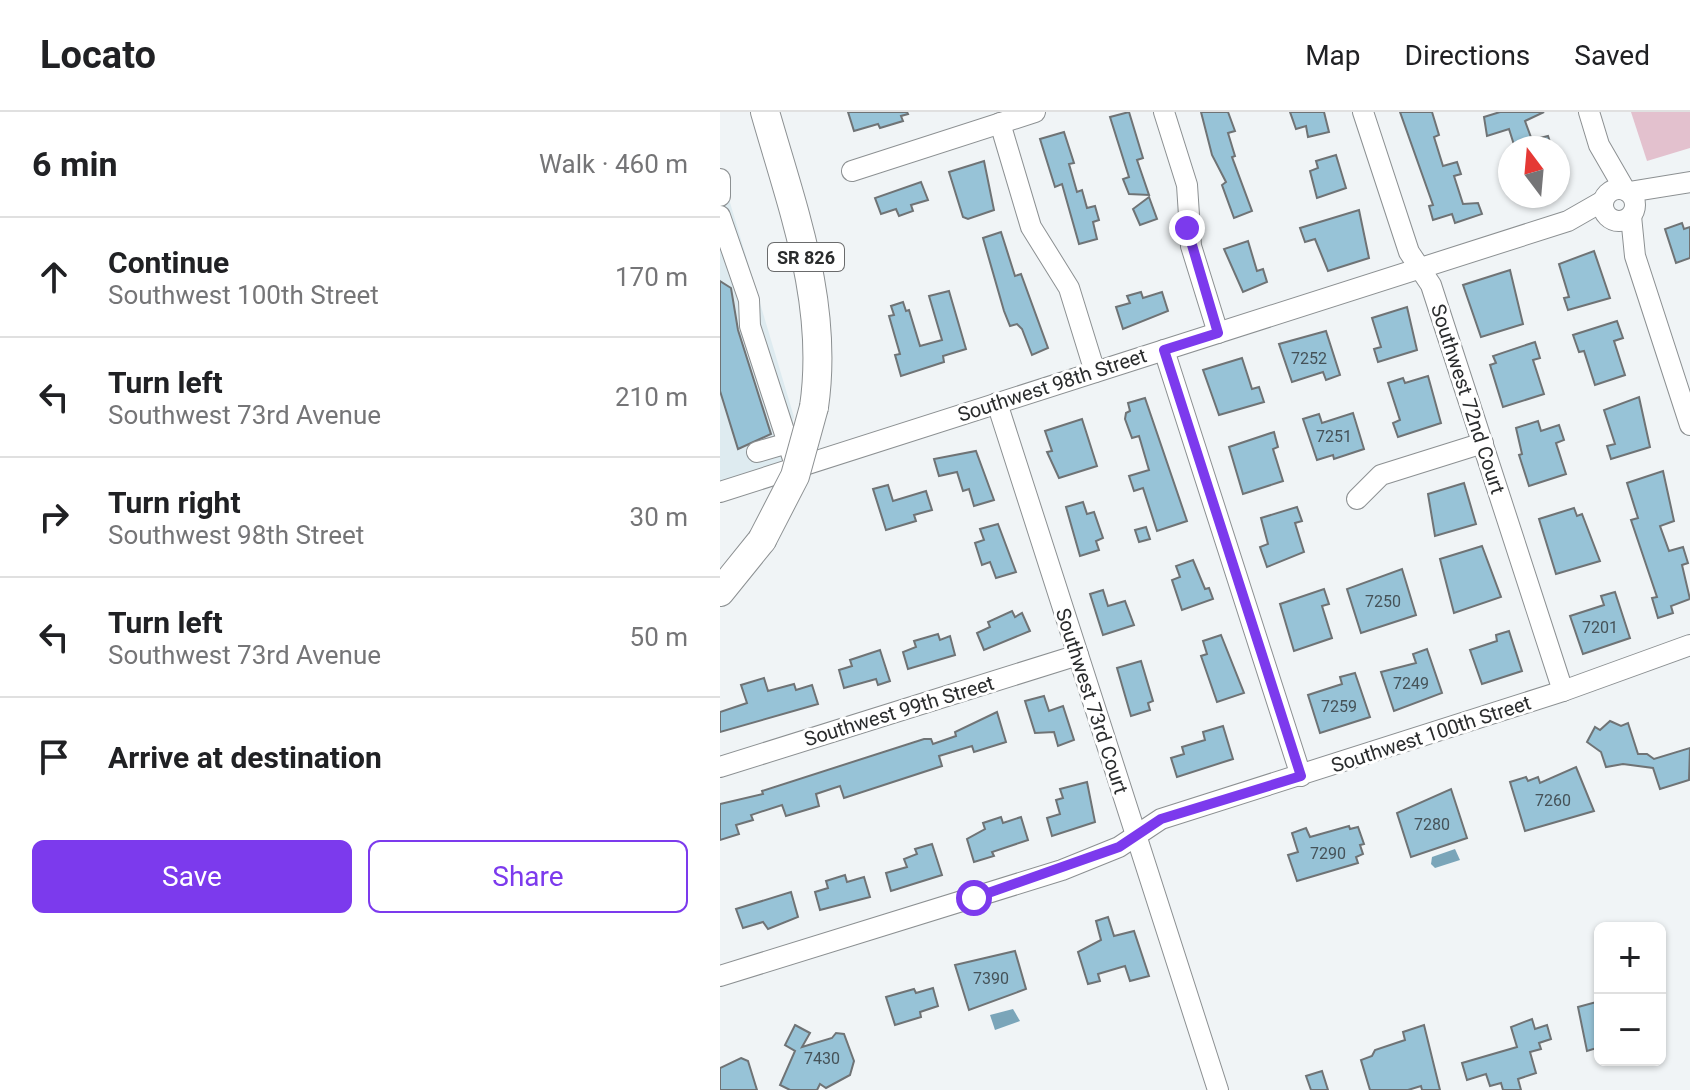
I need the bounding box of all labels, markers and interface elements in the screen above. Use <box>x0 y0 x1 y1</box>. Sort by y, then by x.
text: Locato <box>40 33 156 77</box>
text: Map <box>1305 39 1361 72</box>
text: Directions <box>1405 39 1530 72</box>
text: Saved <box>1574 39 1650 72</box>
north arrow <box>1498 136 1570 208</box>
text: 6 min <box>32 144 117 184</box>
text: Walk · 460 m <box>539 149 688 179</box>
route end <box>1169 210 1205 246</box>
road number: SR 826 <box>768 243 844 271</box>
text: Continue <box>108 245 229 280</box>
icon: ahead <box>32 255 76 299</box>
text: 170 m <box>615 262 688 292</box>
text: Southwest 100th Street <box>108 280 379 310</box>
street label: Southwest 72nd Court <box>1426 301 1510 497</box>
street label: Southwest 98th Street <box>955 343 1149 427</box>
house number: 7252 <box>1291 349 1327 368</box>
text: Turn left <box>108 365 223 400</box>
icon: left <box>32 375 76 419</box>
text: 210 m <box>615 382 688 412</box>
text: Southwest 73rd Avenue <box>108 400 381 430</box>
house number: 7251 <box>1316 427 1352 446</box>
text: Turn right <box>108 485 241 520</box>
icon: right <box>32 495 76 539</box>
text: 30 m <box>630 502 688 532</box>
text: Southwest 98th Street <box>108 520 364 550</box>
house number: 7250 <box>1365 592 1401 611</box>
text: Turn left <box>108 605 223 640</box>
street label: Southwest 73rd Court <box>1051 605 1133 797</box>
icon: left <box>32 615 76 659</box>
house number: 7201 <box>1582 618 1618 637</box>
text: 50 m <box>630 622 688 652</box>
text: Southwest 73rd Avenue <box>108 640 381 670</box>
street label: Southwest 99th Street <box>801 671 997 751</box>
house number: 7249 <box>1393 674 1429 693</box>
street label: Southwest 100th Street <box>1328 690 1534 778</box>
house number: 7259 <box>1321 697 1357 716</box>
icon: arrive <box>32 735 76 779</box>
text: Arrive at destination <box>108 740 382 775</box>
house number: 7260 <box>1535 791 1571 810</box>
house number: 7280 <box>1414 815 1450 834</box>
button: Save <box>32 840 352 913</box>
button: Share <box>368 840 688 913</box>
house number: 7290 <box>1310 844 1346 863</box>
route start <box>956 880 992 916</box>
map controls <box>1594 922 1666 1066</box>
button: + <box>1594 922 1666 994</box>
house number: 7390 <box>973 969 1009 988</box>
button: − <box>1594 994 1666 1066</box>
house number: 7430 <box>804 1049 840 1068</box>

